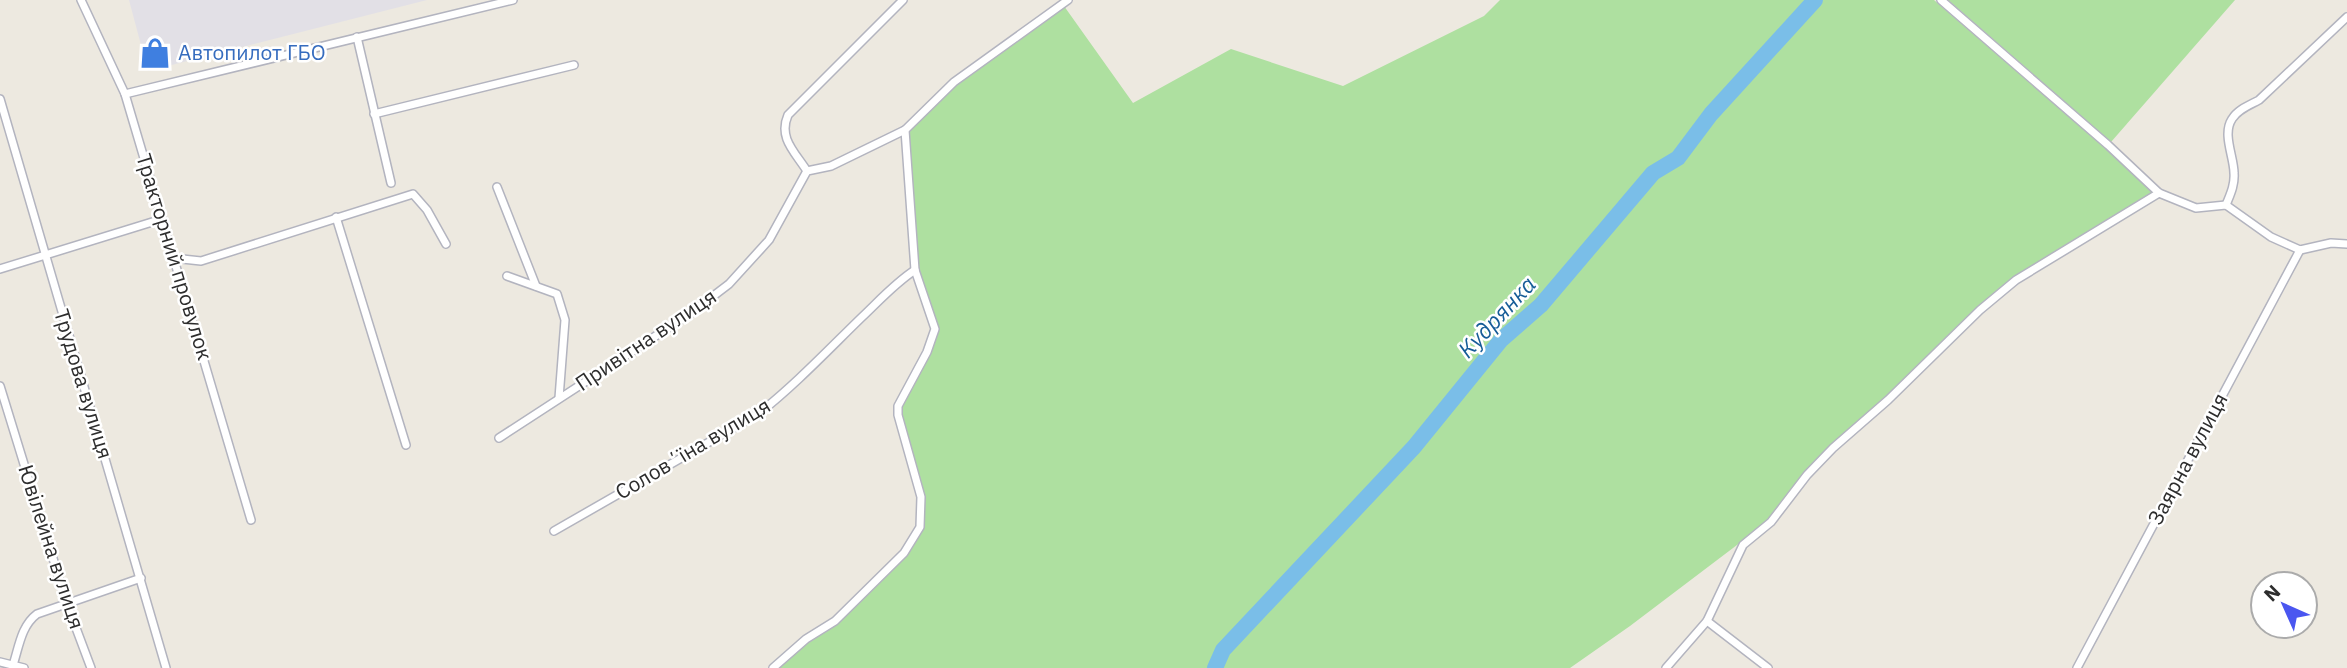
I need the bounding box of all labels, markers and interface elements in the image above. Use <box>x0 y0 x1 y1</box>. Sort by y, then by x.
shop icon: Автопилот ГБО <box>138 36 172 70</box>
place label: Автопилот ГБО <box>178 38 326 66</box>
street label: Тракторний провулок <box>130 150 220 363</box>
water label: Кудрянка <box>1451 269 1542 364</box>
street label: Привітна вулиця <box>570 282 721 397</box>
street label: Трудова вулиця <box>48 305 120 462</box>
street label: Заярна вулиця <box>2141 388 2234 529</box>
street label: Соловʼїна вулиця <box>610 391 775 506</box>
street label: Ювілейна вулиця <box>12 461 92 632</box>
north arrow <box>2249 570 2319 640</box>
text: N <box>2259 580 2285 606</box>

